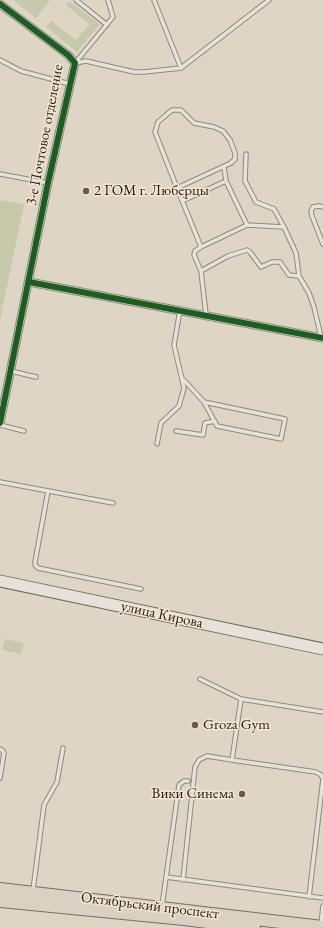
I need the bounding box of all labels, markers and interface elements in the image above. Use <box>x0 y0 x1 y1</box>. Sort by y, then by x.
street label: 3-е Почтовое отделение <box>22 63 68 207</box>
place label: 2 ГОМ г. Люберцы <box>94 182 209 200</box>
marker: 2 ГОМ г. Люберцы <box>81 186 91 196</box>
street label: улица Кирова <box>119 598 205 632</box>
place label: Groza Gym <box>203 716 270 734</box>
marker: Groza Gym <box>190 720 200 730</box>
place label: Вики Синема <box>152 785 234 803</box>
marker: Вики Синема <box>237 789 247 799</box>
street label: Октябрьский проспект <box>80 889 220 923</box>

